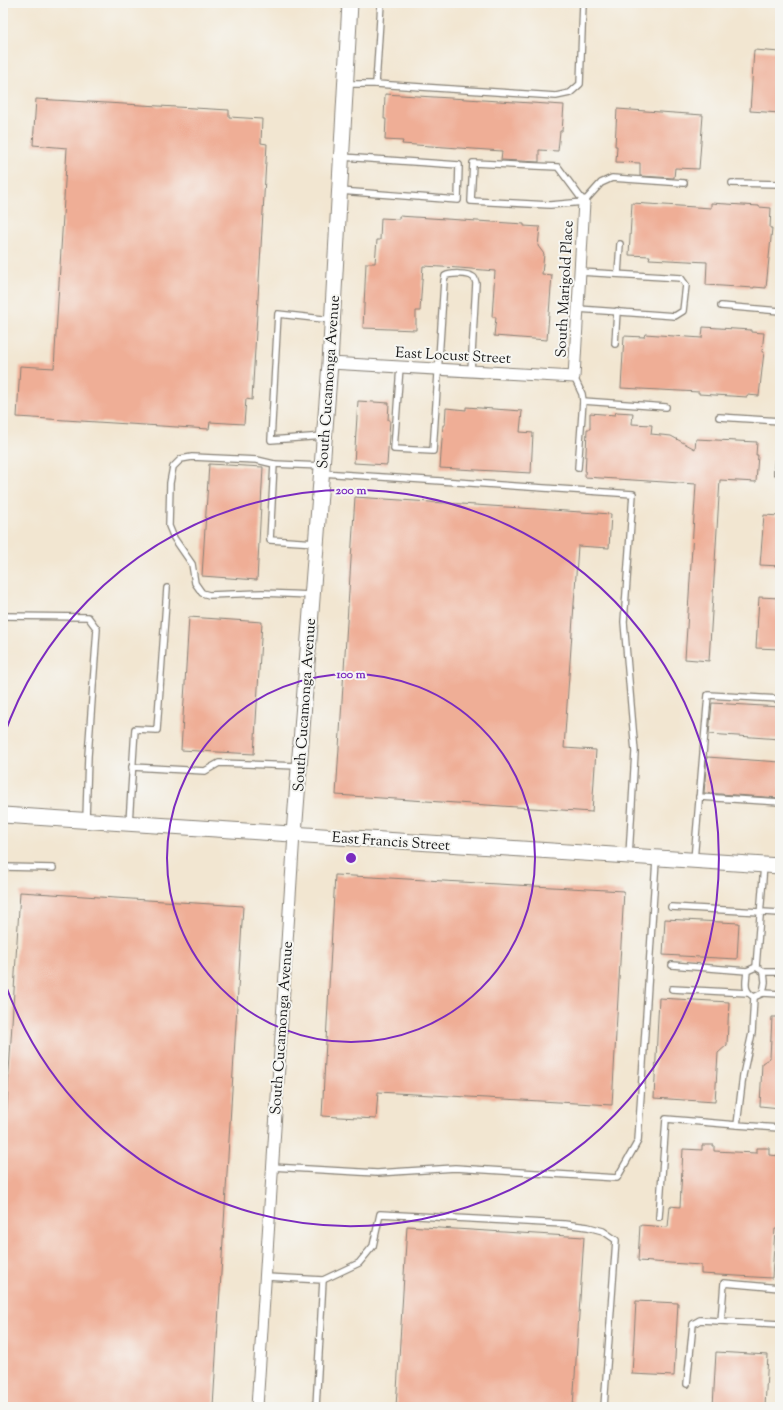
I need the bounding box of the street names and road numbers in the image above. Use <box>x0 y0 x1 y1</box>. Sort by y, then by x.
street label: South Marigold Place <box>551 220 580 358</box>
street label: South Cucamonga Avenue <box>313 295 346 470</box>
street label: East Locust Street <box>395 343 511 370</box>
street label: South Cucamonga Avenue <box>289 618 322 793</box>
street label: East Francis Street <box>331 828 451 857</box>
street label: South Cucamonga Avenue <box>266 941 299 1116</box>

